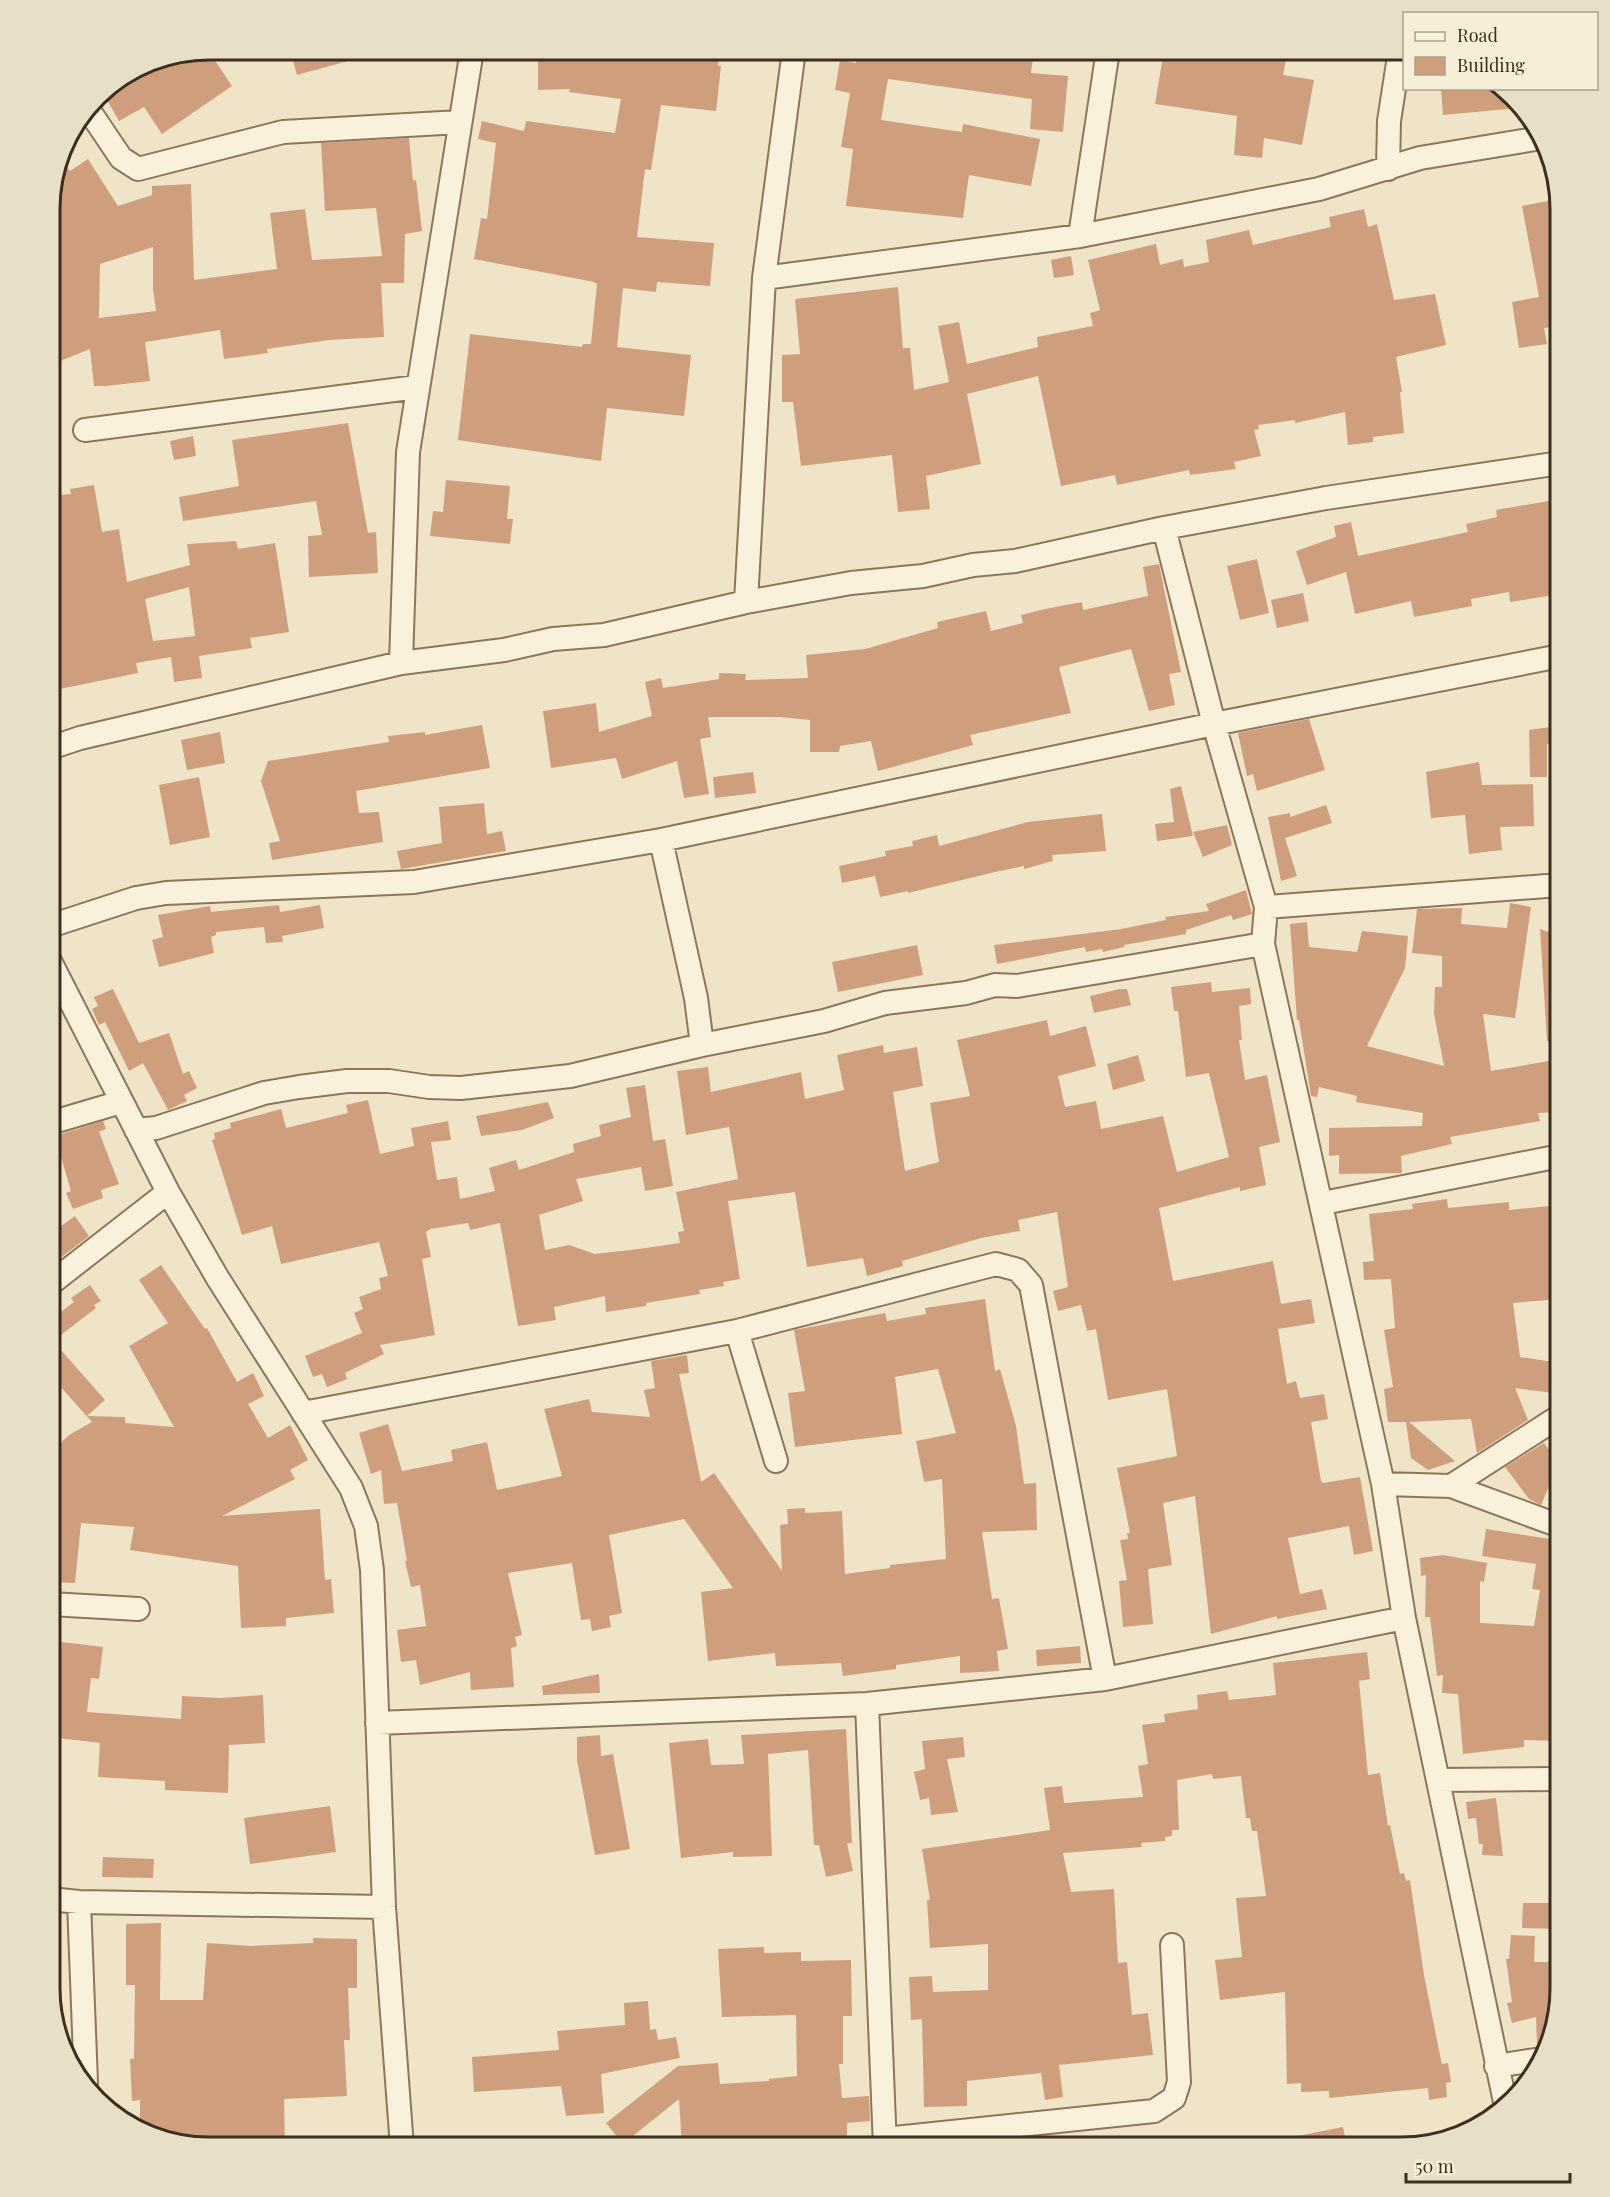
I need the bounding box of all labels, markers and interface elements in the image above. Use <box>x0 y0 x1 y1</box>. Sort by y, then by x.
legend <box>1403 12 1598 90</box>
text: Road <box>1457 23 1498 47</box>
text: Building <box>1457 53 1525 77</box>
scale bar <box>1406 2146 1570 2184</box>
text: 50 m <box>1415 2154 1454 2178</box>

